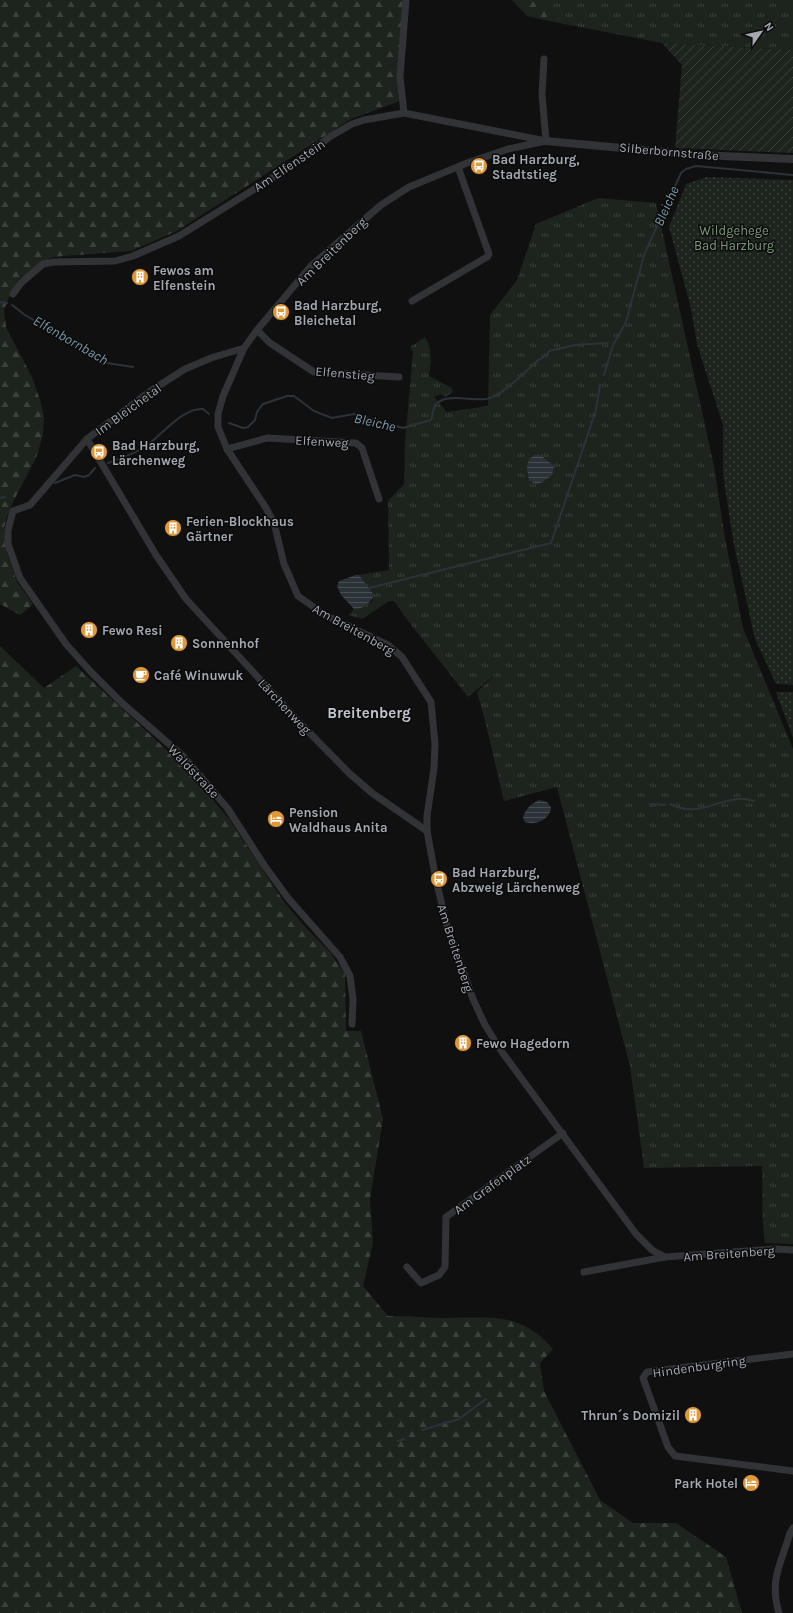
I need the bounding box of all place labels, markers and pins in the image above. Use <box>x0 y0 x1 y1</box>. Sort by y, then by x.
place label: Bad Harzburg, Stadtstieg <box>492 152 580 182</box>
bus stop icon: Bad Harzburg, Stadtstieg <box>469 156 489 176</box>
place label: Fewos am Elfenstein <box>153 263 216 293</box>
building icon: Fewos am Elfenstein <box>130 267 150 287</box>
place label: Bad Harzburg, Bleichetal <box>294 298 382 328</box>
bus stop icon: Bad Harzburg, Bleichetal <box>271 302 291 322</box>
place label: Bad Harzburg, Lärchenweg <box>112 438 200 468</box>
bus stop icon: Bad Harzburg, Lärchenweg <box>89 442 109 462</box>
place label: Ferien-Blockhaus Gärtner <box>186 514 294 544</box>
building icon: Ferien-Blockhaus Gärtner <box>163 518 183 538</box>
building icon: Fewo Resi <box>79 620 99 640</box>
place label: Fewo Resi <box>102 623 162 638</box>
building icon: Sonnenhof <box>169 633 189 653</box>
place label: Sonnenhof <box>192 636 259 651</box>
cafe icon: Café Winuwuk <box>131 665 151 685</box>
place label: Café Winuwuk <box>154 668 244 683</box>
place label: Pension Waldhaus Anita <box>289 805 388 835</box>
hotel icon: Pension Waldhaus Anita <box>266 809 286 829</box>
place label: Bad Harzburg, Abzweig Lärchenweg <box>452 865 580 895</box>
bus stop icon: Bad Harzburg, Abzweig Lärchenweg <box>429 869 449 889</box>
building icon: Fewo Hagedorn <box>453 1033 473 1053</box>
place label: Fewo Hagedorn <box>476 1036 570 1051</box>
building icon: Thrun´s Domizil <box>683 1405 703 1425</box>
place label: Thrun´s Domizil <box>581 1408 680 1423</box>
hotel icon: Park Hotel <box>741 1473 761 1493</box>
place label: Park Hotel <box>674 1476 738 1491</box>

